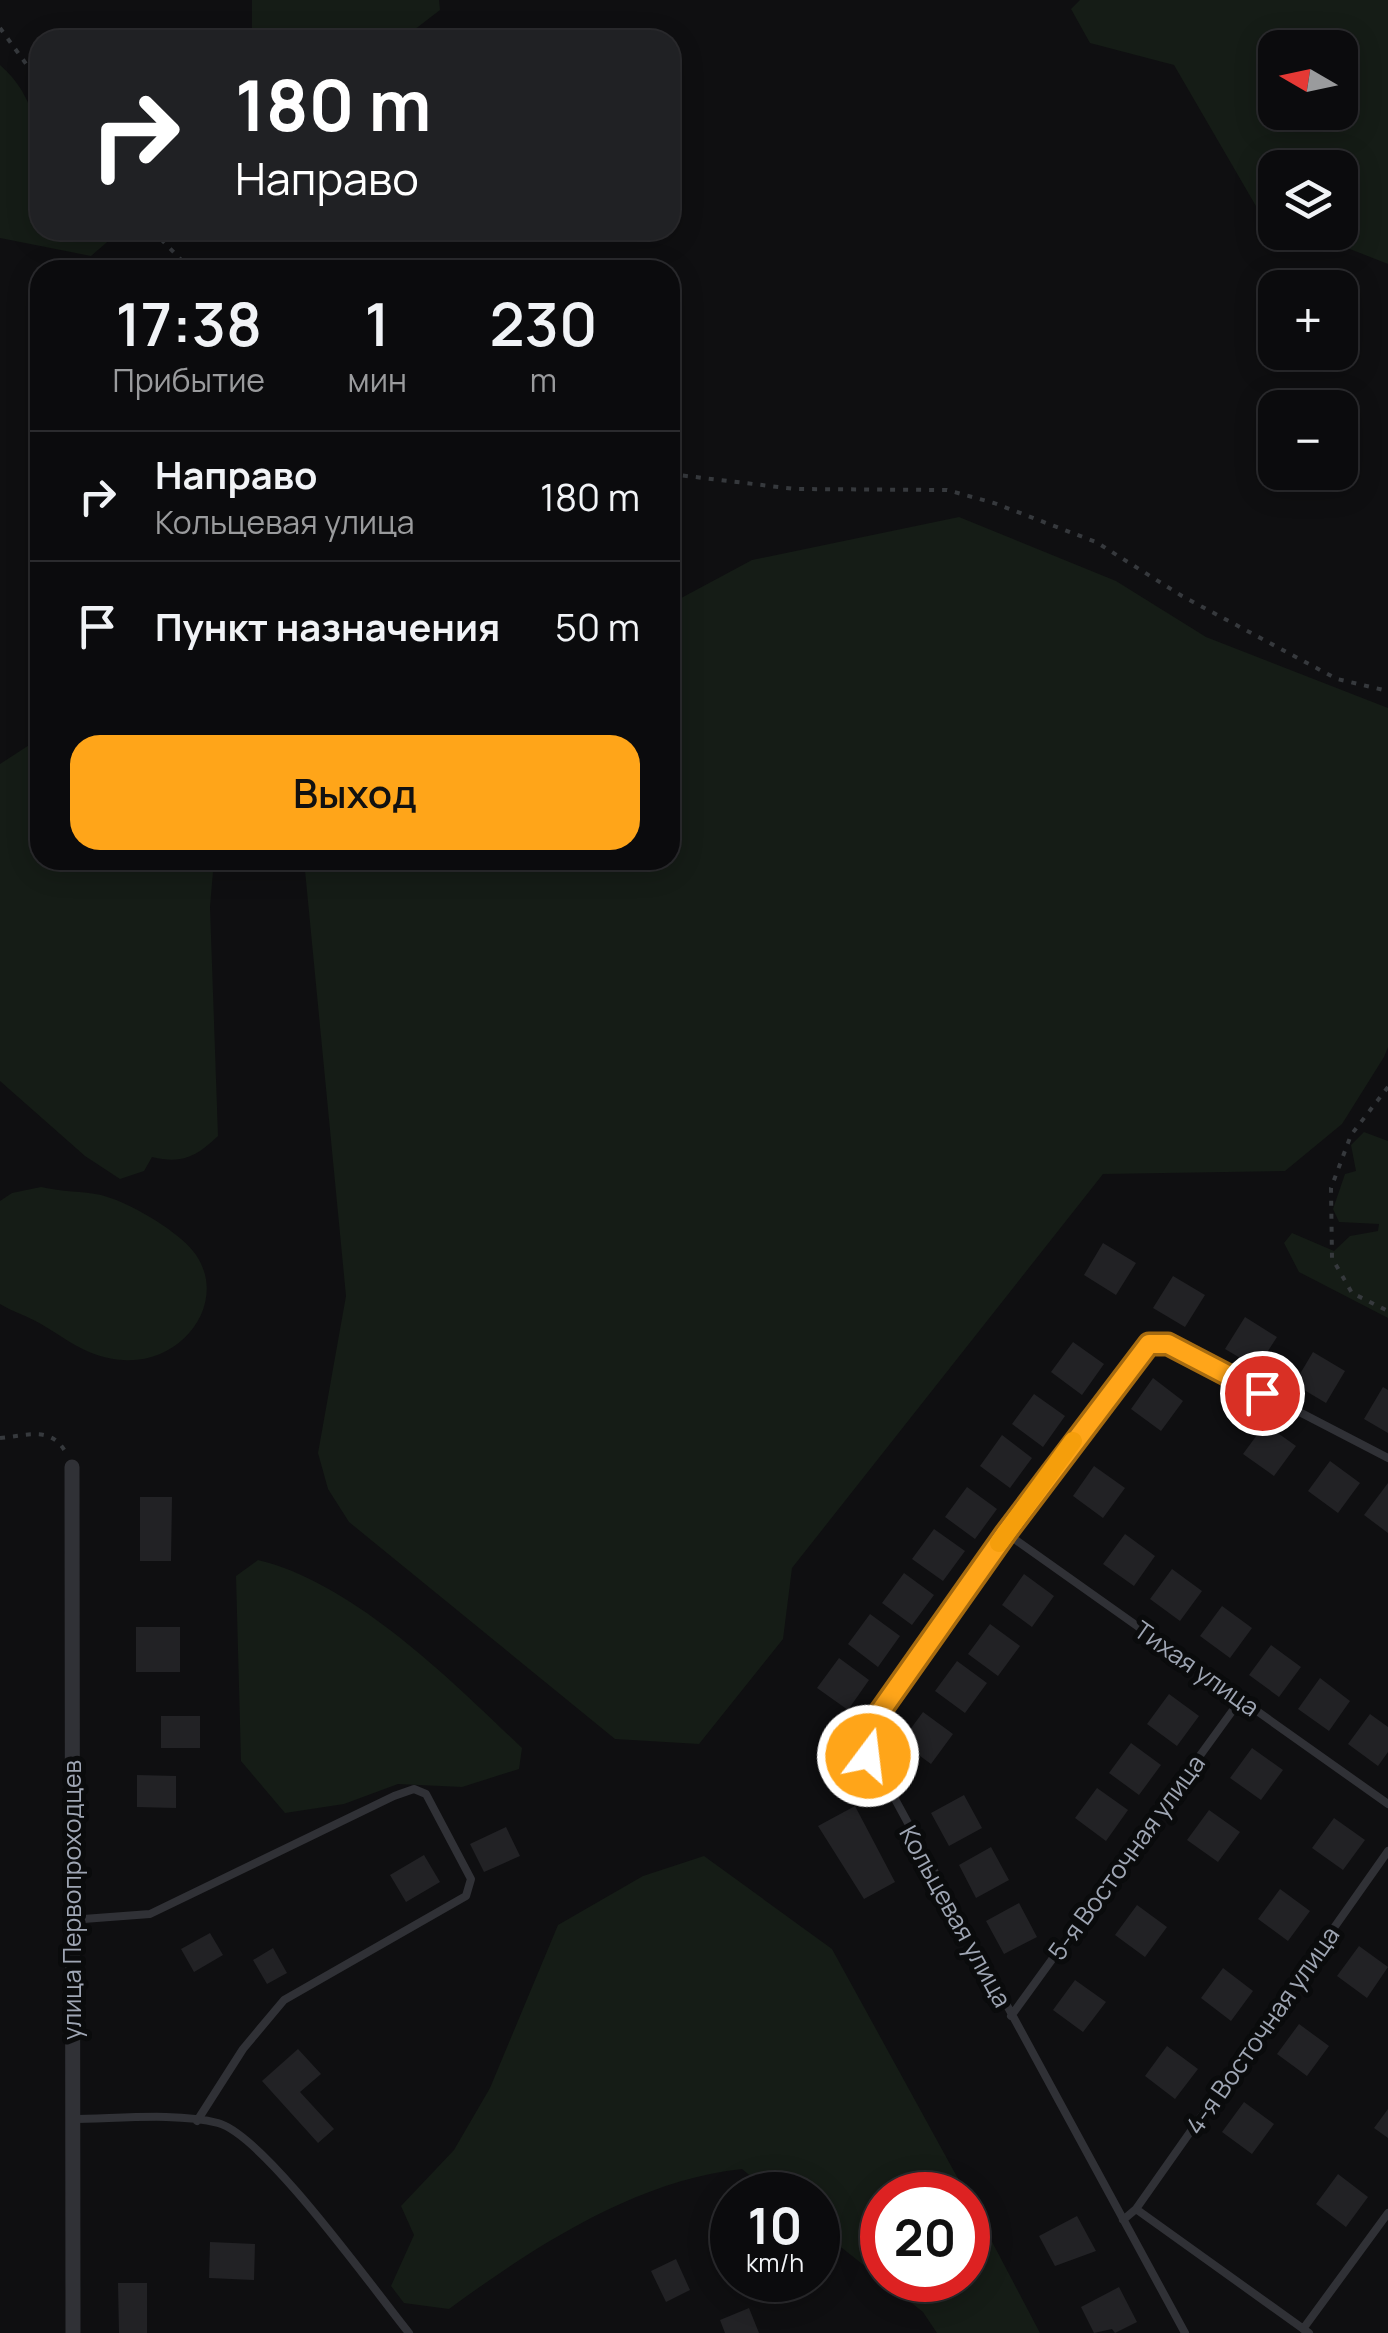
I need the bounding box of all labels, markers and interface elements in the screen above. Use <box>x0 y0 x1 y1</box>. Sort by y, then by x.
north arrow <box>1258 30 1358 130</box>
map controls <box>1258 30 1358 490</box>
text: 180 m <box>235 56 432 152</box>
icon: right <box>70 70 200 200</box>
text: Направо <box>235 147 419 209</box>
button: layers <box>1258 150 1358 250</box>
button: + <box>1258 270 1358 370</box>
text: 17:38 <box>115 282 262 364</box>
text: 1 <box>365 282 390 364</box>
text: 230 <box>489 282 597 364</box>
text: Прибытие <box>113 358 265 402</box>
text: мин <box>348 358 407 402</box>
text: m <box>530 358 557 402</box>
button: − <box>1258 390 1358 490</box>
text: Направо <box>155 448 317 500</box>
icon: right <box>70 469 125 524</box>
text: 180 m <box>540 470 640 522</box>
text: Кольцевая улица <box>155 500 415 544</box>
icon: arrive <box>70 599 125 654</box>
text: Пункт назначения <box>155 600 500 652</box>
text: 50 m <box>555 600 640 652</box>
button: Выход <box>70 735 640 850</box>
pin <box>1220 1351 1305 1436</box>
icon: arrive <box>1235 1366 1290 1421</box>
street label: Тихая улица <box>1128 1612 1266 1724</box>
position arrow <box>816 1704 920 1808</box>
street label: 5-я Восточная улица <box>1039 1747 1213 1967</box>
street label: улица Первопроходцев <box>54 1760 89 2040</box>
street label: Кольцевая улица <box>892 1819 1020 2013</box>
street label: 4-я Восточная улица <box>1177 1919 1347 2141</box>
speed limit sign: 20 <box>860 2172 990 2302</box>
text: 10 <box>748 2191 802 2259</box>
text: km/h <box>746 2245 804 2280</box>

